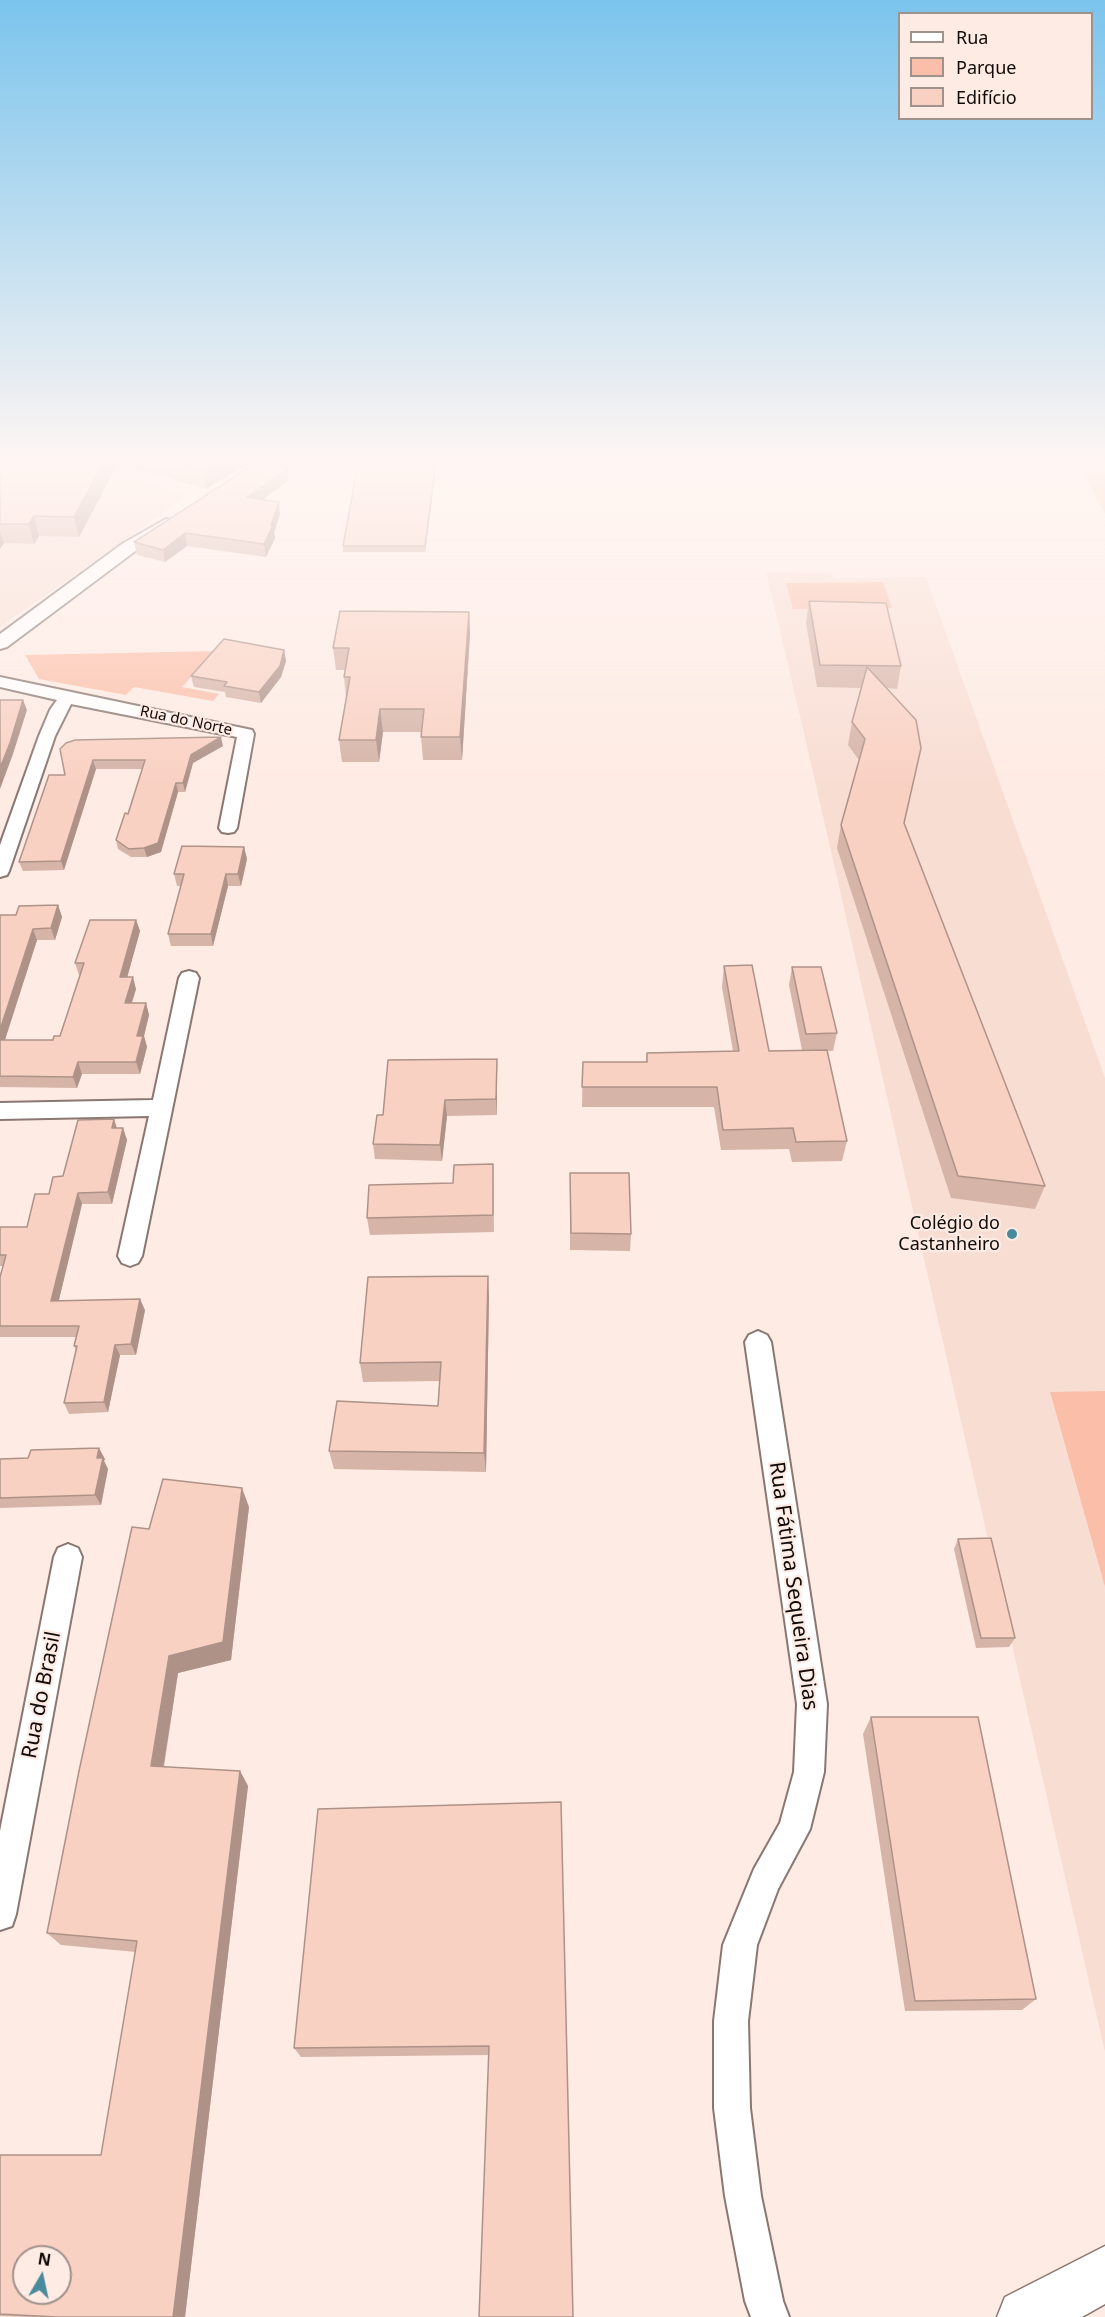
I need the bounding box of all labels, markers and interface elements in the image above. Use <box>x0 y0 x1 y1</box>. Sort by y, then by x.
legend <box>898 12 1093 120</box>
text: Rua <box>956 25 988 49</box>
text: Parque <box>956 55 1016 79</box>
text: Edifício <box>956 85 1017 109</box>
street label: Rua do Norte <box>138 702 234 740</box>
place label: Colégio do Castanheiro <box>898 1213 1000 1256</box>
marker: Colégio do Castanheiro <box>1005 1227 1019 1241</box>
street label: Rua Fátima Sequeira Dias <box>763 1460 823 1712</box>
street label: Rua do Brasil <box>17 1629 67 1761</box>
north arrow <box>12 2245 72 2305</box>
text: N <box>36 2247 53 2271</box>

